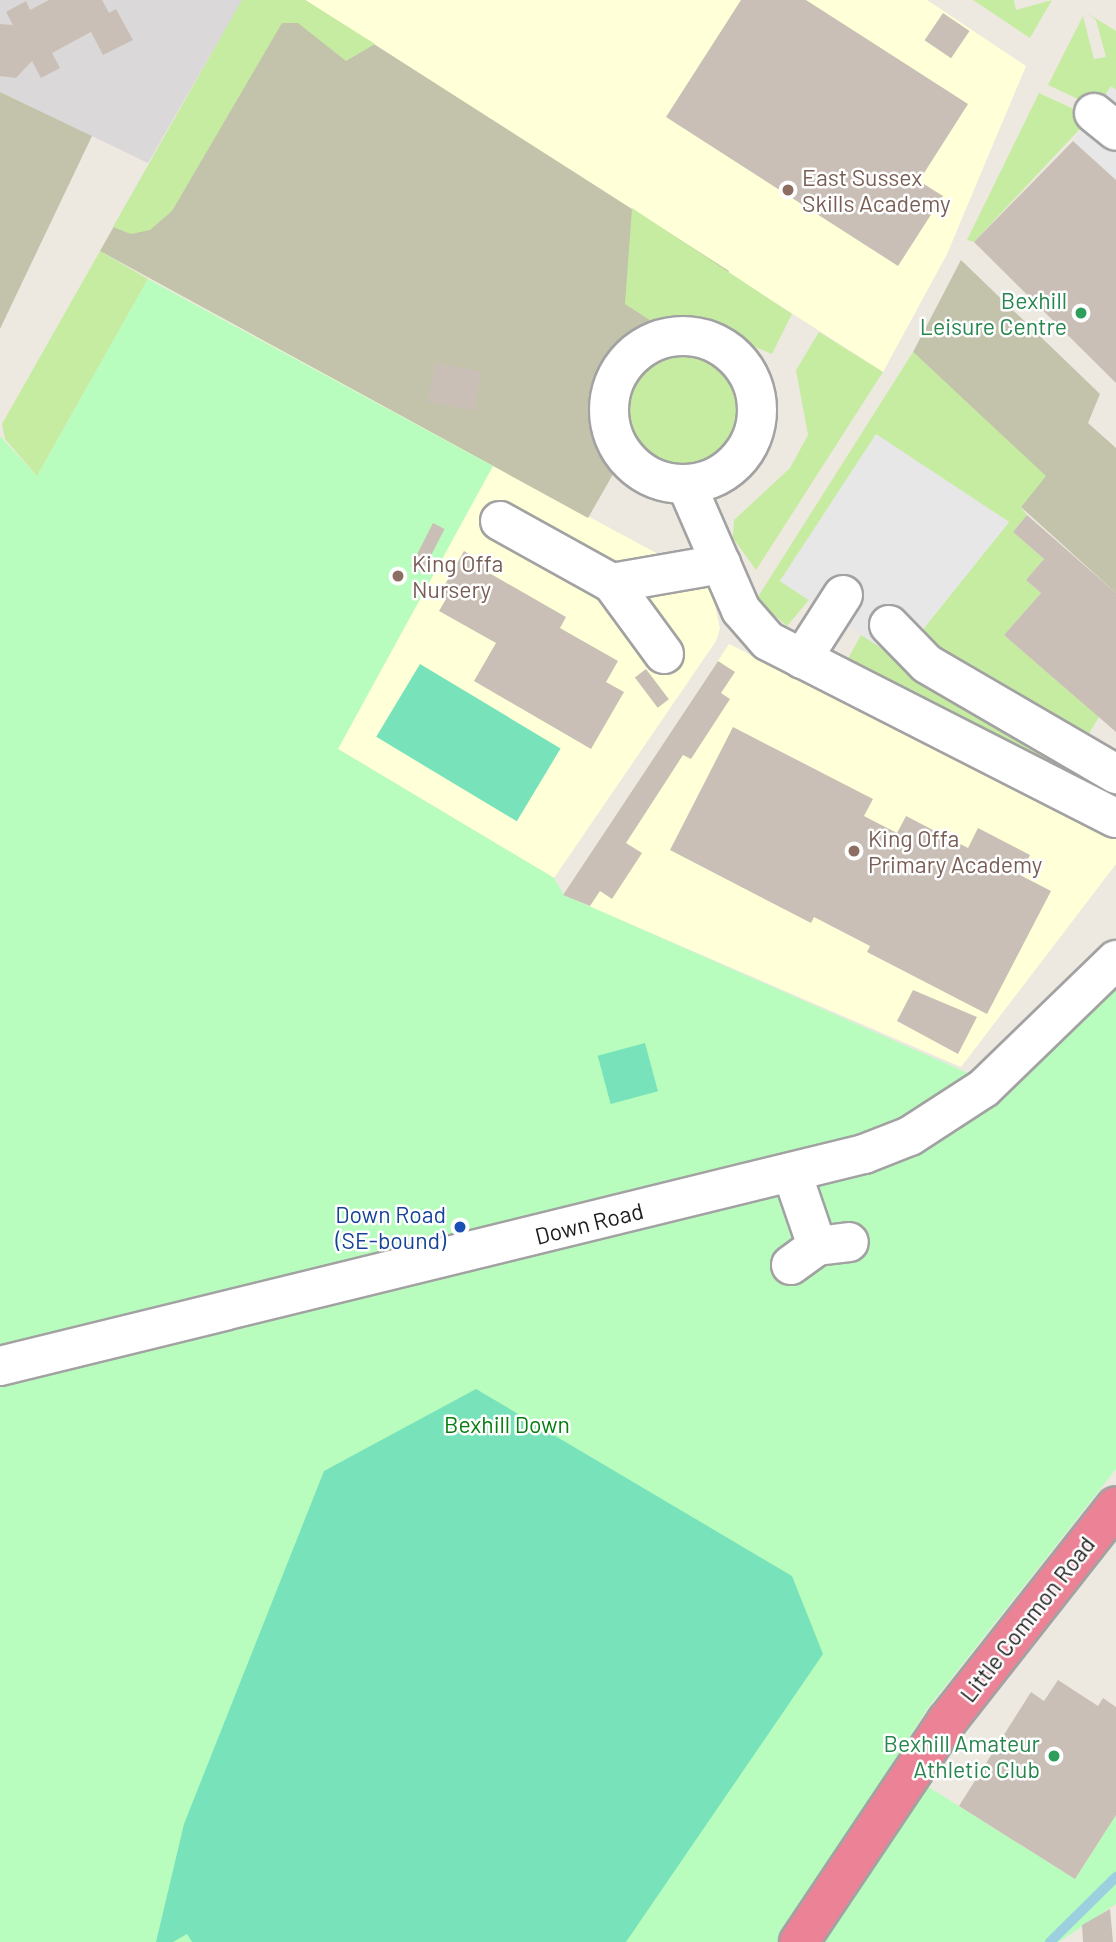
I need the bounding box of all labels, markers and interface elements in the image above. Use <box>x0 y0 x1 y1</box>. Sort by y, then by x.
place label: East Sussex Skills Academy <box>802 163 951 217</box>
marker: East Sussex Skills Academy <box>780 182 796 198</box>
place label: Bexhill Leisure Centre <box>920 286 1067 340</box>
marker: Bexhill Leisure Centre <box>1073 305 1089 321</box>
place label: King Offa Nursery <box>412 549 503 603</box>
marker: King Offa Nursery <box>390 568 406 584</box>
place label: King Offa Primary Academy <box>868 824 1042 878</box>
marker: King Offa Primary Academy <box>846 843 862 859</box>
street label: Down Road <box>532 1196 646 1250</box>
place label: Down Road (SE-bound) <box>335 1200 446 1254</box>
marker: Down Road (SE-bound) <box>452 1219 468 1235</box>
park label: Bexhill Down <box>444 1410 570 1438</box>
street label: Little Common Road <box>954 1531 1100 1707</box>
place label: Bexhill Amateur Athletic Club <box>884 1729 1040 1783</box>
marker: Bexhill Amateur Athletic Club <box>1046 1748 1062 1764</box>

